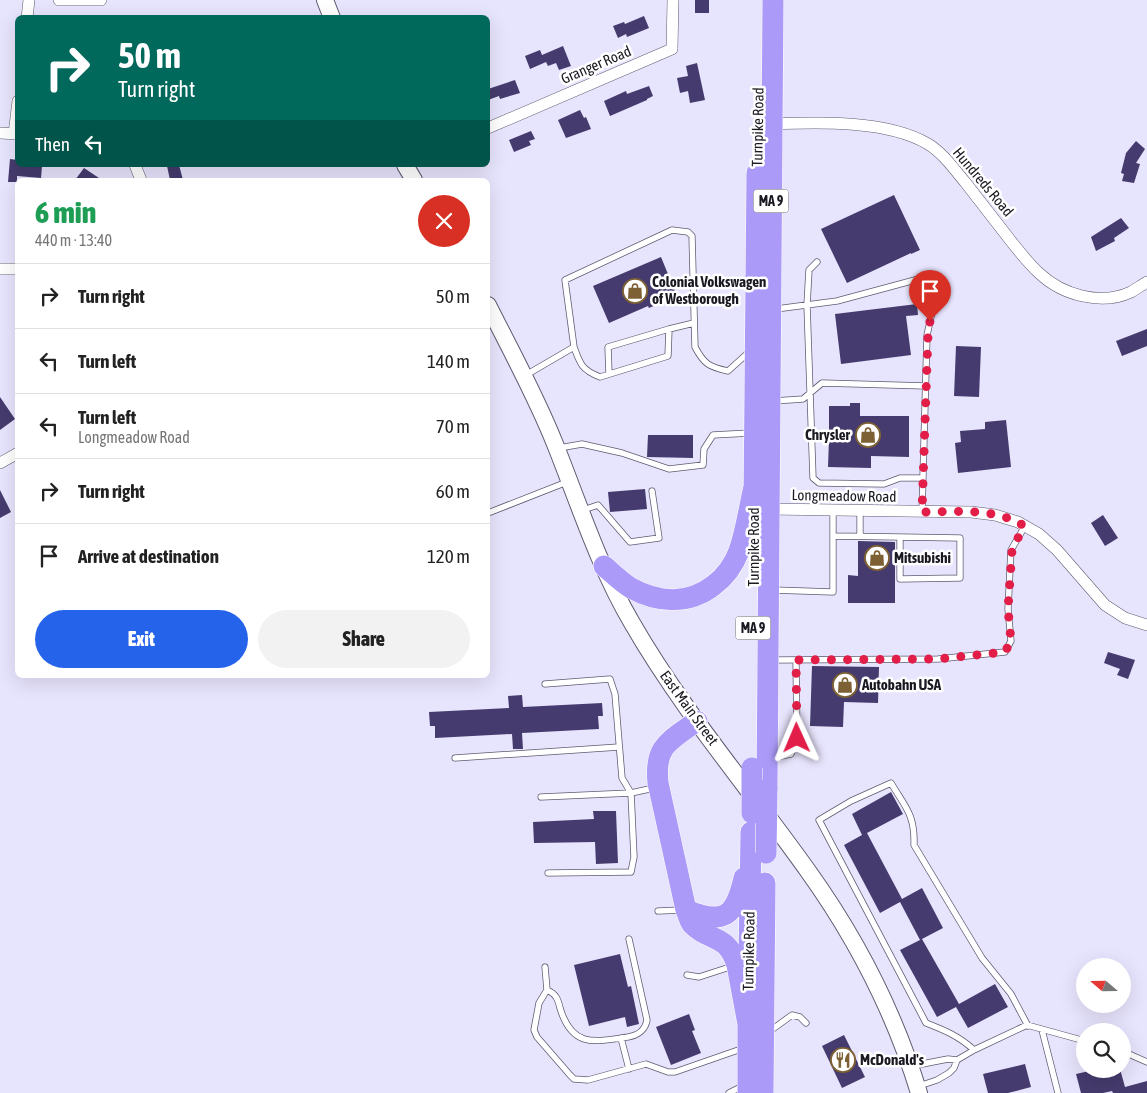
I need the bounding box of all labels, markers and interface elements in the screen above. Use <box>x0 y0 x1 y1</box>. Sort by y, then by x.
icon: right <box>35 35 100 100</box>
text: 50 m <box>118 35 181 75</box>
street label: Granger Road <box>558 42 633 87</box>
text: Turn right <box>118 76 195 102</box>
street label: Turnpike Road <box>748 87 767 167</box>
icon: left <box>80 130 108 158</box>
text: Then <box>35 133 70 155</box>
street label: Hundreds Road <box>950 144 1017 220</box>
road number: MA 9 <box>754 190 788 212</box>
text: 6 min <box>35 195 96 229</box>
button: close <box>418 195 470 247</box>
text: 440 m · 13:40 <box>35 231 112 249</box>
pin <box>909 270 951 321</box>
place label: Colonial Volkswagen of Westborough <box>652 273 766 307</box>
icon: arrive <box>916 277 944 305</box>
shop icon: Colonial Volkswagen of Westborough <box>622 278 648 304</box>
icon: right <box>35 282 63 310</box>
text: Turn right <box>78 285 145 307</box>
text: 50 m <box>436 285 470 307</box>
icon: left <box>35 347 63 375</box>
text: Turn left <box>78 350 136 372</box>
text: 140 m <box>427 350 470 372</box>
text: Turn left <box>78 406 136 428</box>
icon: left <box>35 412 63 440</box>
text: 70 m <box>436 415 470 437</box>
shop icon: Chrysler <box>855 422 881 448</box>
place label: Chrysler <box>805 426 851 443</box>
text: Longmeadow Road <box>78 428 190 446</box>
icon: right <box>35 477 63 505</box>
text: Turn right <box>78 480 145 502</box>
text: 60 m <box>436 480 470 502</box>
street label: Longmeadow Road <box>791 486 897 505</box>
street label: Turnpike Road <box>745 507 762 587</box>
icon: arrive <box>35 542 63 570</box>
text: Arrive at destination <box>78 545 219 567</box>
text: 120 m <box>427 545 470 567</box>
shop icon: Mitsubishi <box>864 545 890 571</box>
place label: Mitsubishi <box>894 549 951 566</box>
button: Exit <box>35 610 248 668</box>
button: Share <box>258 610 470 668</box>
road number: MA 9 <box>736 616 770 640</box>
street label: East Main Street <box>657 667 722 748</box>
shop icon: Autobahn USA <box>832 672 858 698</box>
place label: Autobahn USA <box>861 676 942 693</box>
position arrow <box>770 711 822 763</box>
street label: Turnpike Road <box>739 911 758 991</box>
north arrow <box>1076 958 1131 1012</box>
map controls <box>1076 958 1131 1078</box>
button: search <box>1076 1023 1131 1078</box>
restaurant icon: McDonald's <box>830 1047 856 1073</box>
place label: McDonald's <box>860 1051 925 1068</box>

